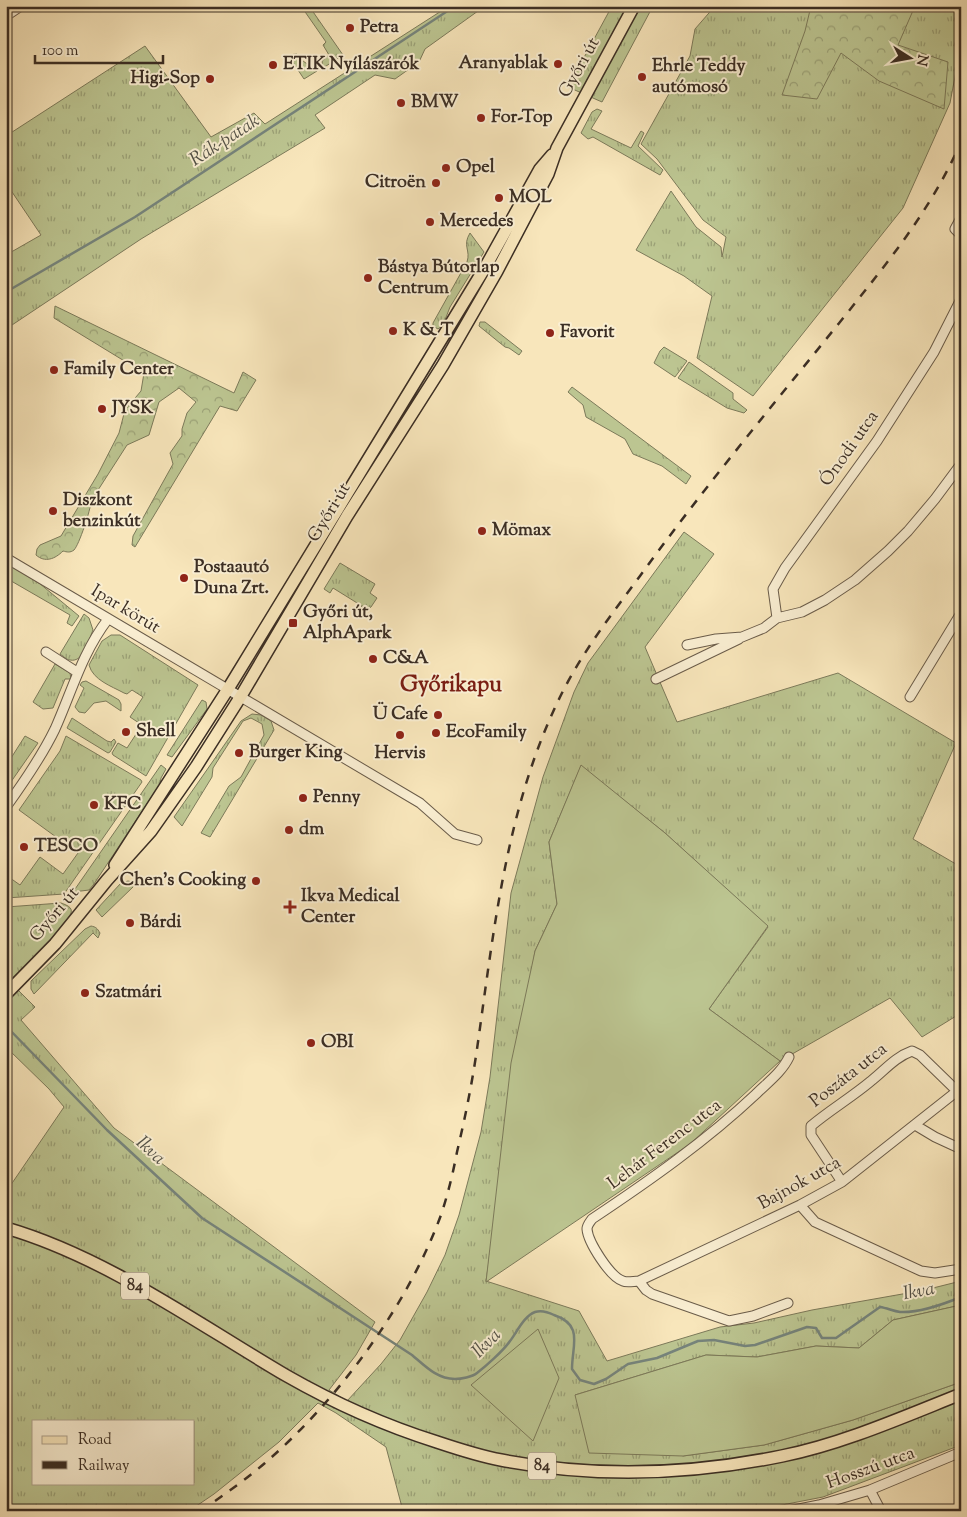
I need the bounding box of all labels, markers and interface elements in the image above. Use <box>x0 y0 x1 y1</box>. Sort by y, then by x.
place label: Petra <box>360 15 400 41</box>
marker: Petra <box>344 22 356 34</box>
scale bar <box>35 32 162 64</box>
north arrow <box>884 32 934 82</box>
street label: Győri út <box>553 33 607 103</box>
text: 100 m <box>42 41 79 62</box>
place label: Aranyablak <box>459 51 548 77</box>
place label: ETIK Nyílászárók <box>283 52 419 78</box>
text: N <box>910 53 932 67</box>
place label: Ehrle Teddy autómosó <box>652 54 745 101</box>
marker: Aranyablak <box>552 58 564 70</box>
marker: ETIK Nyílászárók <box>267 59 279 71</box>
place label: Higi-Sop <box>130 66 200 92</box>
marker: Ehrle Teddy autómosó <box>636 71 648 83</box>
marker: Higi-Sop <box>204 73 216 85</box>
place label: BMW <box>411 90 459 116</box>
marker: BMW <box>395 97 407 109</box>
place label: For-Top <box>491 105 553 131</box>
water label: Rák-patak <box>185 108 266 174</box>
marker: For-Top <box>475 112 487 124</box>
place label: Opel <box>456 155 496 181</box>
marker: Opel <box>440 162 452 174</box>
place label: Citroën <box>365 170 426 196</box>
marker: Citroën <box>430 177 442 189</box>
place label: MOL <box>509 185 552 211</box>
marker: MOL <box>493 192 505 204</box>
place label: Mercedes <box>440 209 513 235</box>
marker: Mercedes <box>424 216 436 228</box>
place label: Bástya Bútorlap Centrum <box>378 255 499 302</box>
marker: Bástya Bútorlap Centrum <box>362 272 374 284</box>
place label: K & T <box>403 318 454 344</box>
place label: Favorit <box>560 320 615 346</box>
marker: K & T <box>387 325 399 337</box>
marker: Favorit <box>544 327 556 339</box>
place label: Family Center <box>64 357 174 383</box>
marker: Family Center <box>48 364 60 376</box>
place label: JYSK <box>110 396 154 422</box>
marker: JYSK <box>96 403 108 415</box>
street label: Ónodi utca <box>813 405 886 492</box>
street label: Győri út <box>302 478 358 548</box>
place label: Diszkont benzinkút <box>62 488 141 535</box>
marker: Diszkont benzinkút <box>47 505 59 517</box>
place label: Mömax <box>492 518 551 544</box>
marker: Mömax <box>476 525 488 537</box>
place label: Postaautó Duna Zrt. <box>194 555 269 602</box>
marker: Postaautó Duna Zrt. <box>178 572 190 584</box>
street label: Ipar körút <box>85 579 165 641</box>
place label: Győri út, AlphApark <box>303 600 392 647</box>
marker: Győri út, AlphApark <box>287 617 299 629</box>
place label: C&A <box>383 646 429 672</box>
marker: C&A <box>367 653 379 665</box>
district label: Győrikapu <box>400 670 502 702</box>
place label: Ü Cafe <box>373 701 429 728</box>
marker: Ü Cafe <box>432 709 444 721</box>
place label: Shell <box>136 719 176 745</box>
place label: EcoFamily <box>446 720 527 746</box>
marker: Shell <box>120 726 132 738</box>
marker: EcoFamily <box>430 727 442 739</box>
marker: Hervis <box>394 729 406 741</box>
place label: Burger King <box>249 740 343 766</box>
place label: Hervis <box>375 741 425 767</box>
marker: Burger King <box>233 747 245 759</box>
place label: Penny <box>313 785 361 811</box>
place label: KFC <box>104 792 142 818</box>
marker: Penny <box>297 792 309 804</box>
marker: KFC <box>88 799 100 811</box>
place label: dm <box>299 817 324 843</box>
marker: dm <box>283 824 295 836</box>
place label: TESCO <box>34 834 98 860</box>
marker: TESCO <box>18 841 30 853</box>
place label: Chen's Cooking <box>120 868 246 894</box>
marker: Chen's Cooking <box>250 875 262 887</box>
street label: Győri út <box>24 882 86 948</box>
place label: Ikva Medical Center <box>301 884 401 931</box>
marker: Ikva Medical Center <box>283 900 297 914</box>
place label: Bárdi <box>140 910 182 936</box>
marker: Bárdi <box>124 917 136 929</box>
place label: Szatmári <box>95 980 162 1006</box>
marker: Szatmári <box>79 987 91 999</box>
place label: OBI <box>321 1030 354 1056</box>
marker: OBI <box>305 1037 317 1049</box>
street label: Poszáta utca <box>805 1037 893 1115</box>
street label: Lehár Ferenc utca <box>602 1093 728 1197</box>
water label: Ikva <box>129 1130 171 1172</box>
street label: Bajnok utca <box>754 1151 846 1217</box>
road number: 84 <box>121 1272 149 1300</box>
water label: Ikva <box>901 1276 937 1308</box>
water label: Ikva <box>466 1323 508 1365</box>
legend <box>32 1420 195 1484</box>
text: Road <box>78 1430 112 1451</box>
street label: Hosszú utca <box>823 1441 919 1497</box>
road number: 84 <box>528 1452 556 1480</box>
text: Railway <box>78 1456 130 1477</box>

